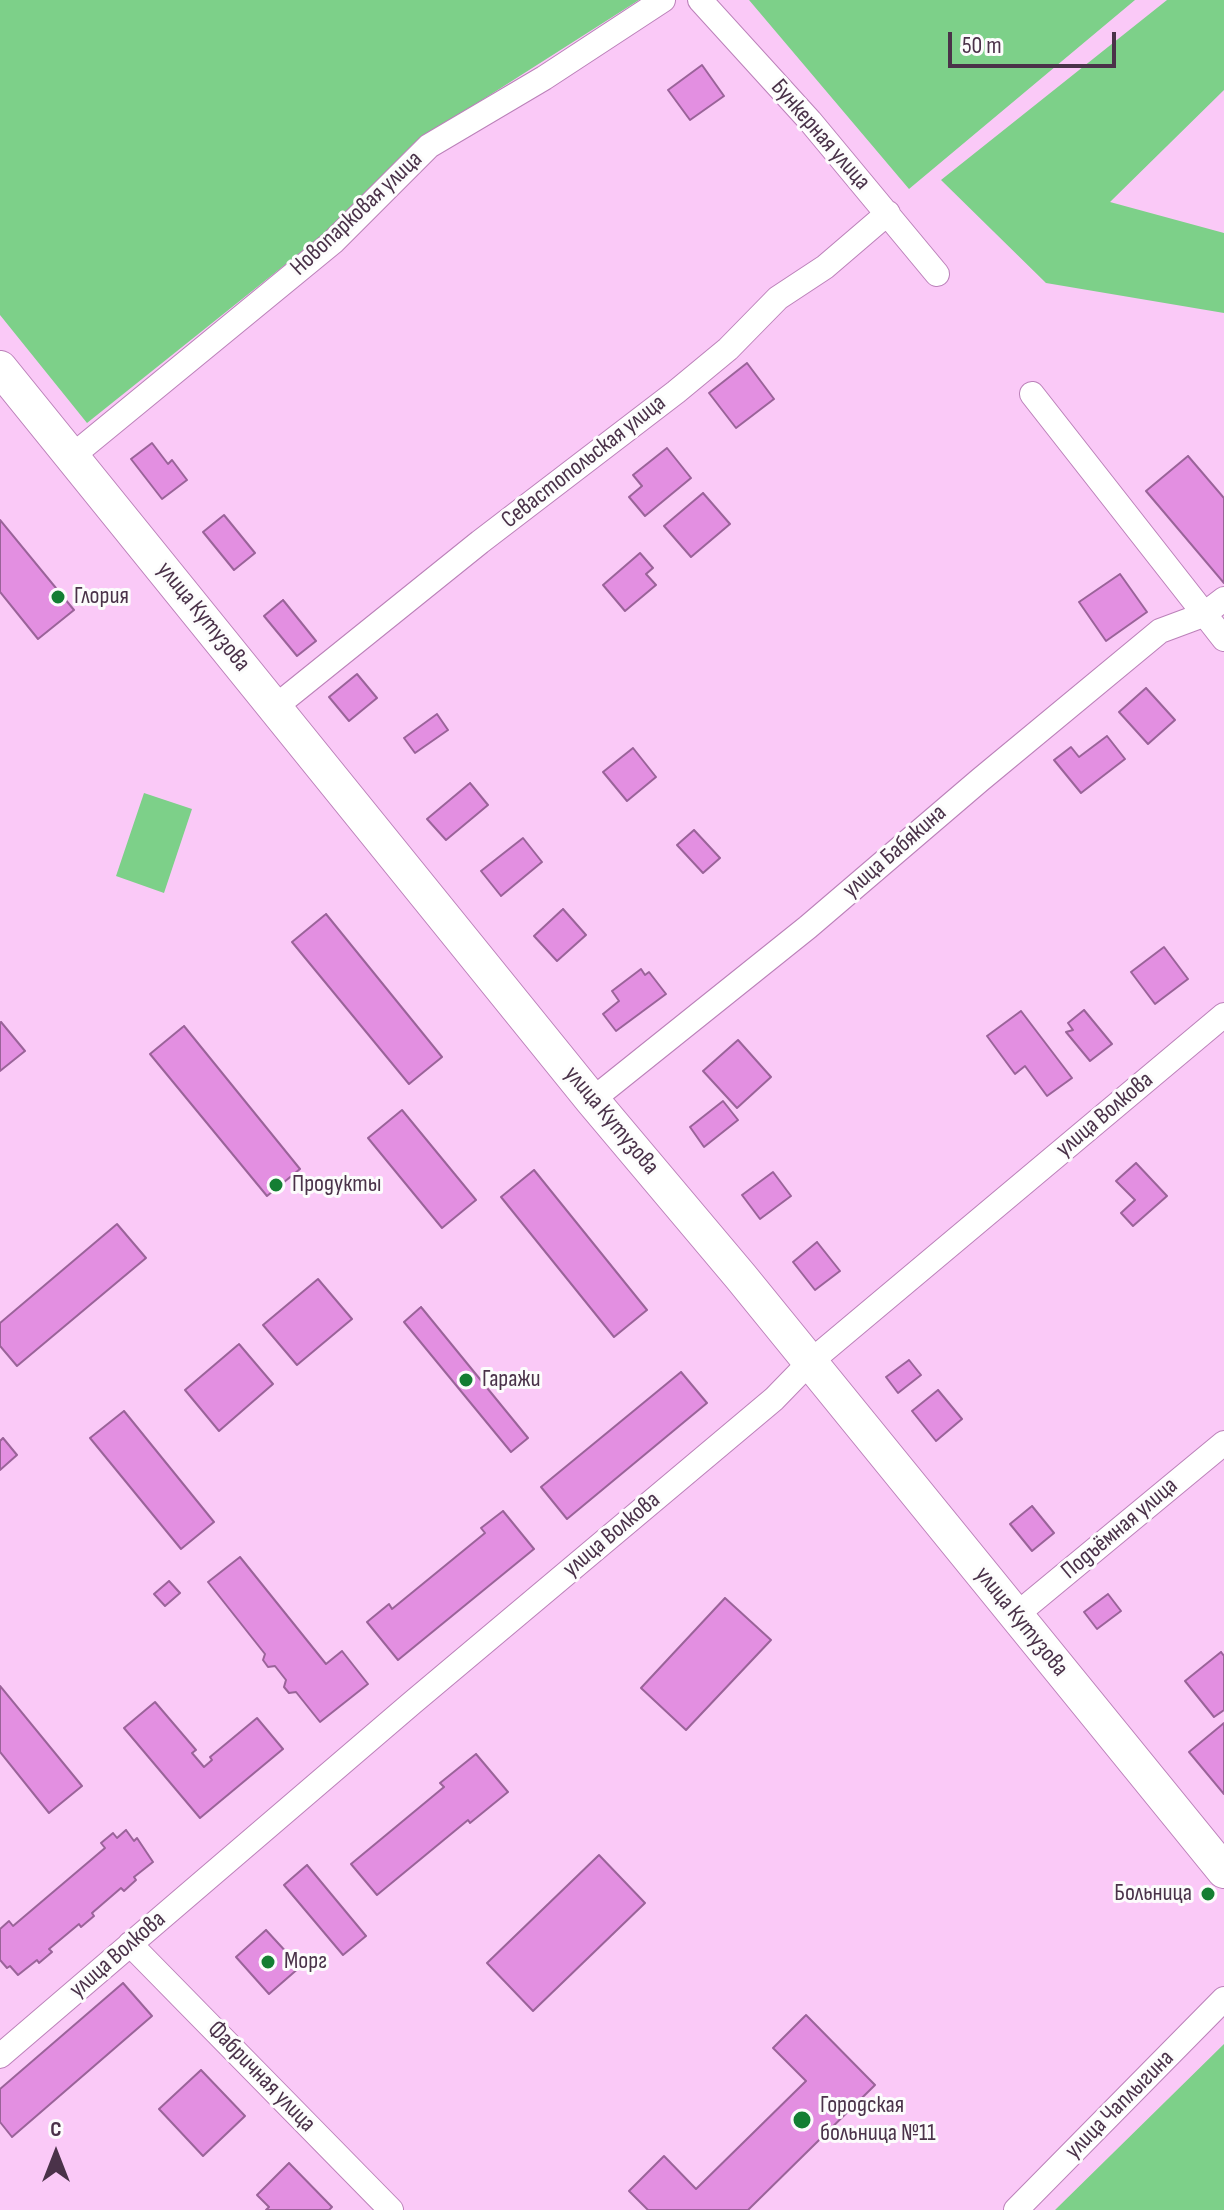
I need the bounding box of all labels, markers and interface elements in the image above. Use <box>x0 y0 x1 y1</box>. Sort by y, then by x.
scale bar <box>952 16 1120 66</box>
text: 50 m <box>962 31 1002 60</box>
street label: Бункерная улица <box>764 74 876 196</box>
street label: Новопарковая улица <box>285 146 429 282</box>
street label: Севастопольская улица <box>496 389 672 535</box>
street label: улица Кутузова <box>150 556 256 678</box>
place label: Глория <box>74 583 129 611</box>
marker: Глория <box>49 588 67 606</box>
street label: улица Бабякина <box>837 799 953 905</box>
street label: улица Кутузова <box>557 1061 665 1181</box>
street label: улица Волкова <box>1051 1066 1159 1164</box>
place label: Продукты <box>292 1171 381 1199</box>
marker: Продукты <box>267 1176 285 1194</box>
place label: Гаражи <box>482 1366 540 1394</box>
marker: Гаражи <box>457 1371 475 1389</box>
street label: Подъёмная улица <box>1056 1472 1184 1586</box>
street label: улица Волкова <box>558 1486 666 1584</box>
street label: улица Кутузова <box>968 1561 1074 1683</box>
place label: Больница <box>1114 1880 1192 1908</box>
marker: Больница <box>1199 1885 1217 1903</box>
street label: улица Волкова <box>64 1906 172 2004</box>
place label: Морг <box>284 1948 327 1976</box>
marker: Морг <box>259 1953 277 1971</box>
street label: Фабричная улица <box>201 2015 321 2139</box>
street label: улица Чаплыгина <box>1060 2045 1180 2165</box>
place label: Городская больница №11 <box>820 2092 936 2148</box>
marker: Городская больница №11 <box>791 2109 813 2131</box>
north arrow <box>16 2114 96 2194</box>
text: С <box>50 2116 62 2143</box>

